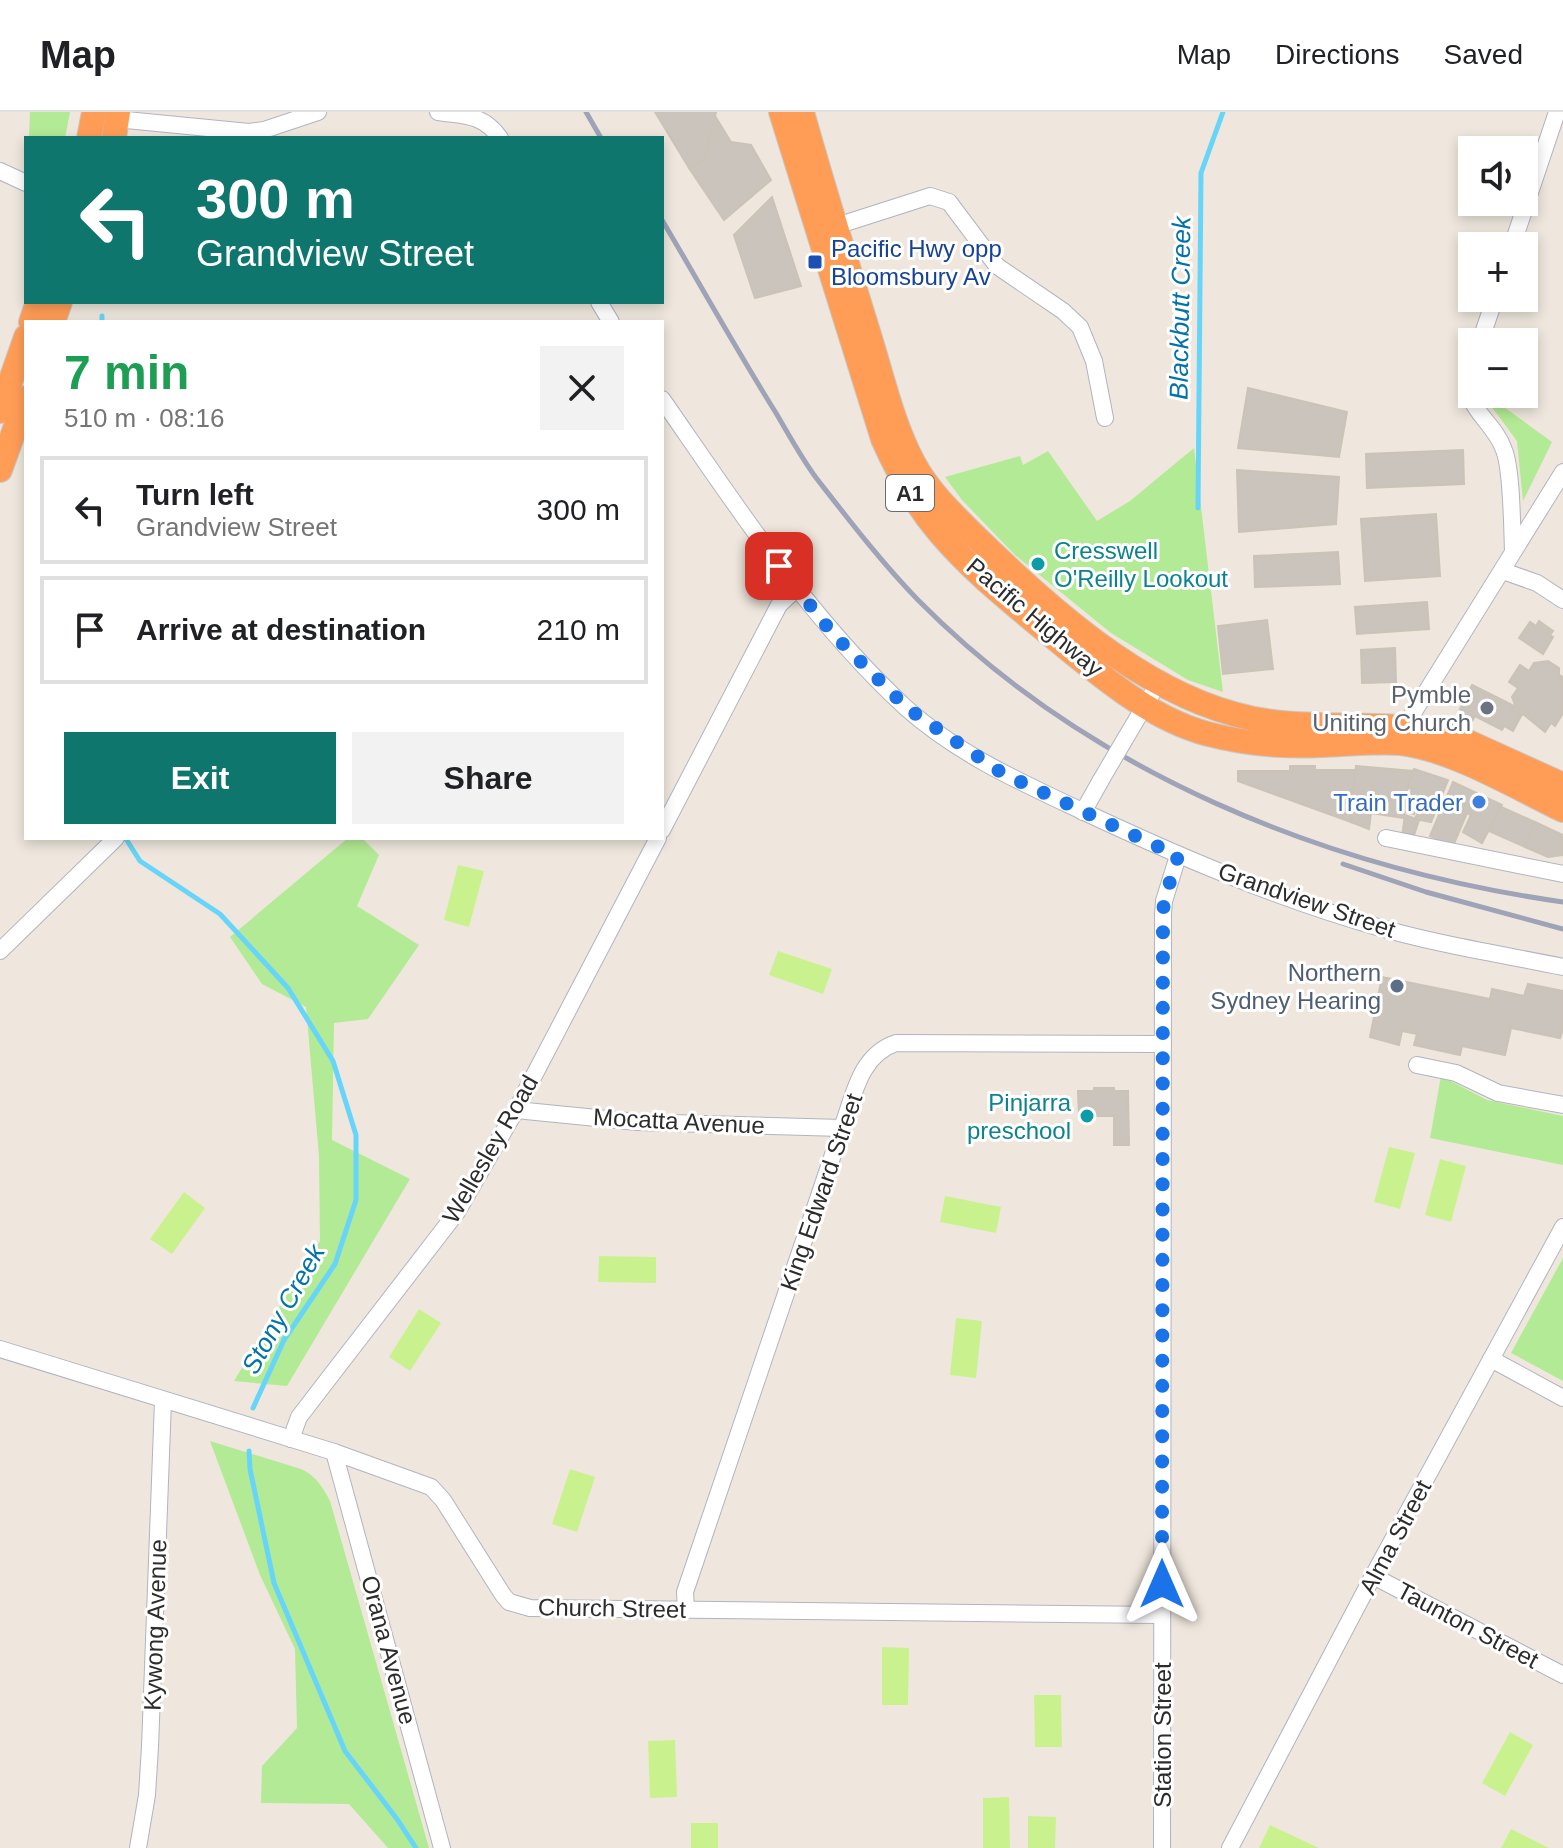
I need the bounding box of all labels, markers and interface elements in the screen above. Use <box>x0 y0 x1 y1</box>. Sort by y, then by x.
text: Map <box>40 34 116 76</box>
text: Map <box>1177 39 1231 70</box>
text: Directions <box>1275 39 1400 70</box>
text: Saved <box>1444 39 1523 70</box>
map controls <box>1458 136 1538 408</box>
button: sound <box>1458 136 1538 216</box>
text: 300 m <box>196 167 355 230</box>
icon: left <box>64 168 168 272</box>
water label: Blackbutt Creek <box>1163 214 1197 400</box>
button: + <box>1458 232 1538 312</box>
text: Grandview Street <box>196 233 474 274</box>
place label: Pacific Hwy opp Bloomsbury Av <box>831 235 1002 290</box>
marker: Pacific Hwy opp Bloomsbury Av <box>806 253 824 271</box>
button: − <box>1458 328 1538 408</box>
text: 7 min <box>64 346 189 399</box>
button: close <box>540 346 624 430</box>
text: 510 m · 08:16 <box>64 403 224 433</box>
road number: A1 <box>886 475 934 511</box>
text: Turn left <box>136 478 254 511</box>
icon: left <box>68 488 112 532</box>
text: 300 m <box>537 493 620 526</box>
text: Grandview Street <box>136 512 337 542</box>
pin <box>745 532 813 600</box>
place label: Cresswell O'Reilly Lookout <box>1054 537 1228 592</box>
icon: arrive <box>757 544 801 588</box>
street label: Pacific Highway <box>961 552 1109 682</box>
marker: Cresswell O'Reilly Lookout <box>1029 555 1047 573</box>
icon: arrive <box>68 608 112 652</box>
text: Arrive at destination <box>136 613 426 646</box>
text: 210 m <box>537 613 620 646</box>
place label: Pymble Uniting Church <box>1312 681 1471 736</box>
marker: Pymble Uniting Church <box>1478 699 1496 717</box>
button: Exit <box>64 732 336 824</box>
button: Share <box>352 732 624 824</box>
place label: Train Trader <box>1333 789 1463 816</box>
marker: Train Trader <box>1470 793 1488 811</box>
street label: Grandview Street <box>1215 857 1399 943</box>
place label: Northern Sydney Hearing <box>1210 959 1381 1014</box>
marker: Northern Sydney Hearing <box>1388 977 1406 995</box>
street label: Wellesley Road <box>437 1070 543 1228</box>
place label: Pinjarra preschool <box>967 1089 1072 1144</box>
street label: King Edward Street <box>775 1090 868 1294</box>
street label: Mocatta Avenue <box>593 1103 765 1139</box>
marker: Pinjarra preschool <box>1078 1107 1096 1125</box>
water label: Stony Creek <box>235 1237 332 1379</box>
street label: Alma Street <box>1354 1475 1437 1599</box>
street label: Kywong Avenue <box>139 1539 171 1711</box>
position arrow <box>1120 1542 1204 1626</box>
street label: Orana Avenue <box>356 1573 422 1727</box>
street label: Taunton Street <box>1393 1576 1544 1674</box>
street label: Church Street <box>538 1593 687 1623</box>
street label: Station Street <box>1149 1662 1176 1808</box>

